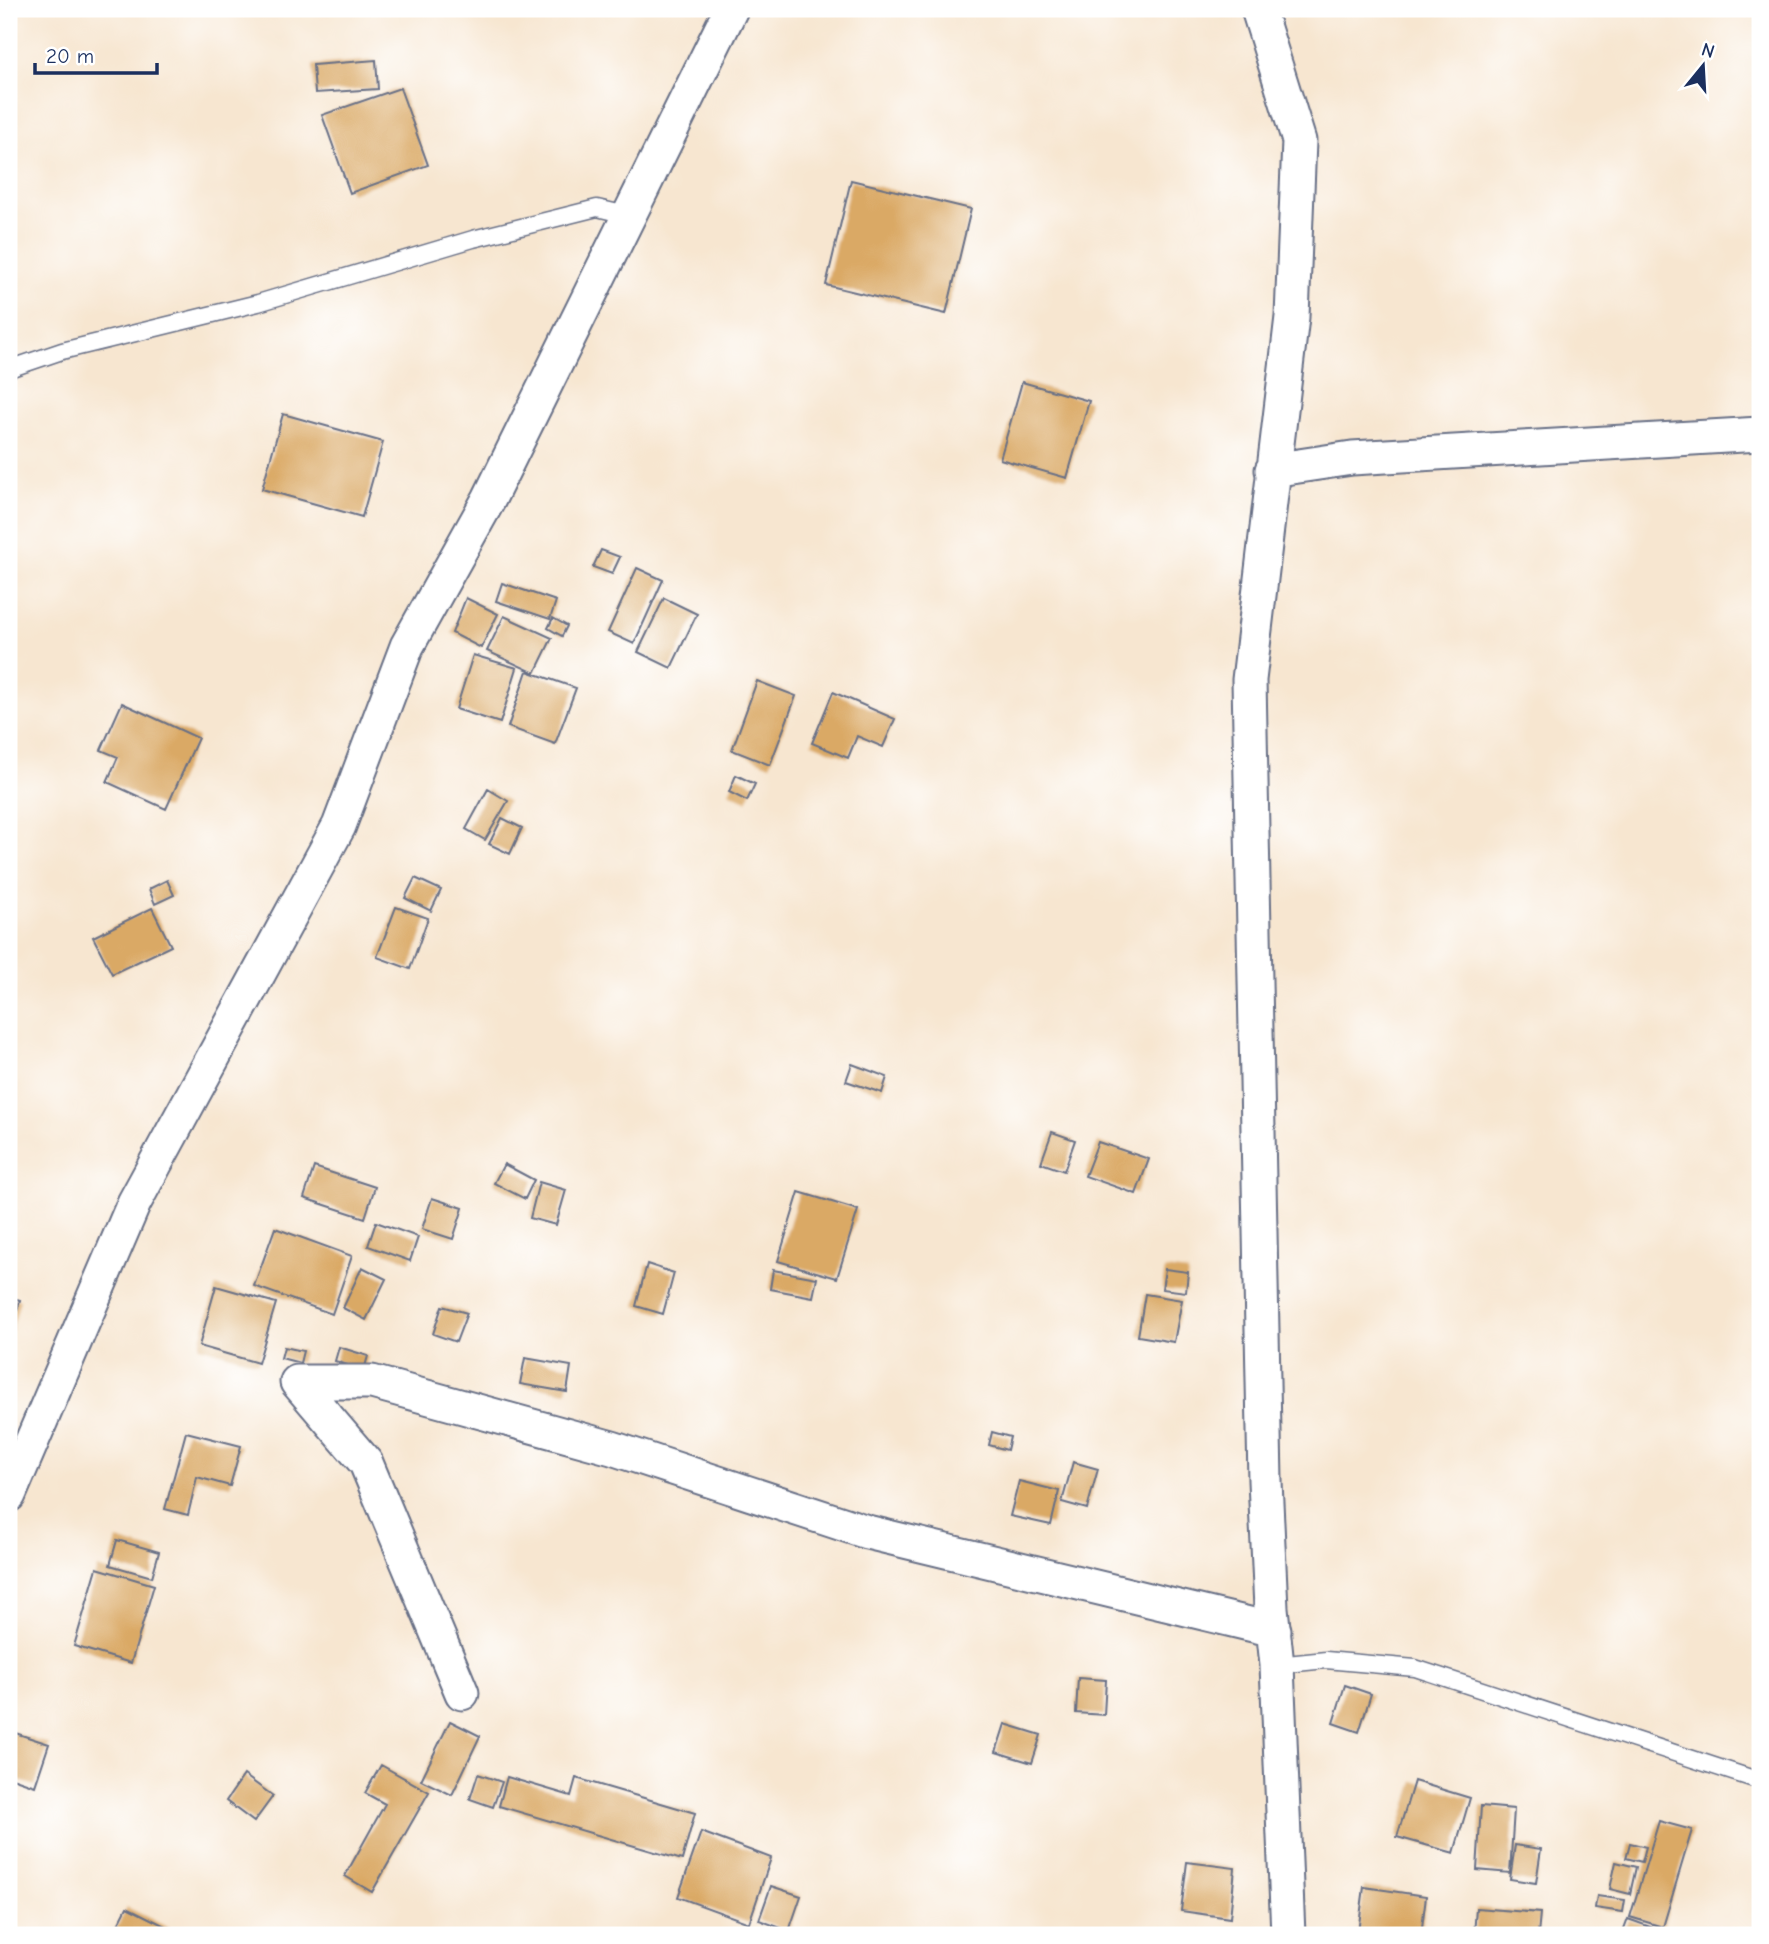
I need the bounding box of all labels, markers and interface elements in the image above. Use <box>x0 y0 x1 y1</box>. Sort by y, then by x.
scale bar <box>35 32 158 76</box>
north arrow <box>1668 32 1738 102</box>
text: N <box>1699 38 1717 63</box>
text: 20 m <box>46 44 94 68</box>

